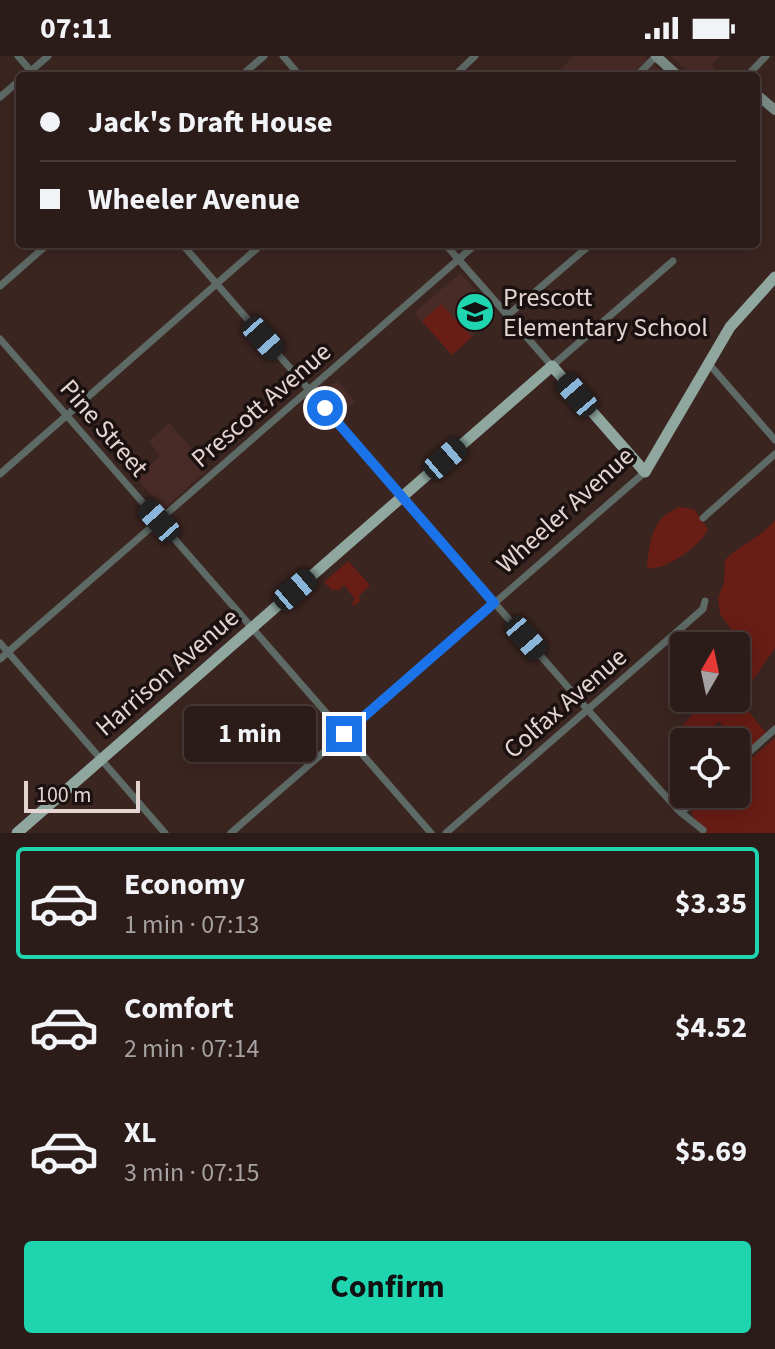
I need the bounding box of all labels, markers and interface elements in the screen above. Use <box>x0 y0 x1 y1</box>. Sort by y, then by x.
text: 07:11 <box>40 7 112 50</box>
text: Jack's Draft House <box>88 101 333 144</box>
text: Wheeler Avenue <box>88 178 300 221</box>
place label: Prescott Elementary School <box>503 279 708 346</box>
school or university icon: Prescott Elementary School <box>454 291 496 333</box>
car <box>238 312 288 364</box>
street label: Prescott Avenue <box>183 334 339 476</box>
car <box>552 369 602 421</box>
street label: Pine Street <box>51 371 157 485</box>
route start <box>307 390 343 426</box>
car <box>419 434 471 484</box>
street label: Wheeler Avenue <box>488 438 642 582</box>
car <box>134 495 184 547</box>
car <box>269 565 321 615</box>
street label: Harrison Avenue <box>87 599 247 745</box>
car <box>501 612 551 664</box>
north arrow <box>670 632 750 712</box>
map controls <box>670 632 750 808</box>
street label: Colfax Avenue <box>495 639 635 767</box>
callout: 1 min <box>184 706 316 762</box>
text: 1 min <box>218 715 282 752</box>
route end <box>326 716 362 752</box>
button: locate <box>670 728 750 808</box>
scale bar <box>24 777 140 813</box>
text: 100 m <box>36 779 91 811</box>
text: Economy <box>124 863 245 906</box>
icon: car <box>28 867 100 939</box>
text: $3.35 <box>675 882 747 925</box>
text: 1 min · 07:13 <box>124 906 259 943</box>
text: Comfort <box>124 987 234 1030</box>
icon: car <box>28 991 100 1063</box>
text: $4.52 <box>675 1006 747 1049</box>
text: 2 min · 07:14 <box>124 1030 259 1067</box>
text: XL <box>124 1111 157 1154</box>
icon: car <box>28 1115 100 1187</box>
text: $5.69 <box>675 1130 747 1173</box>
text: 3 min · 07:15 <box>124 1154 259 1191</box>
button: Confirm <box>24 1241 751 1333</box>

